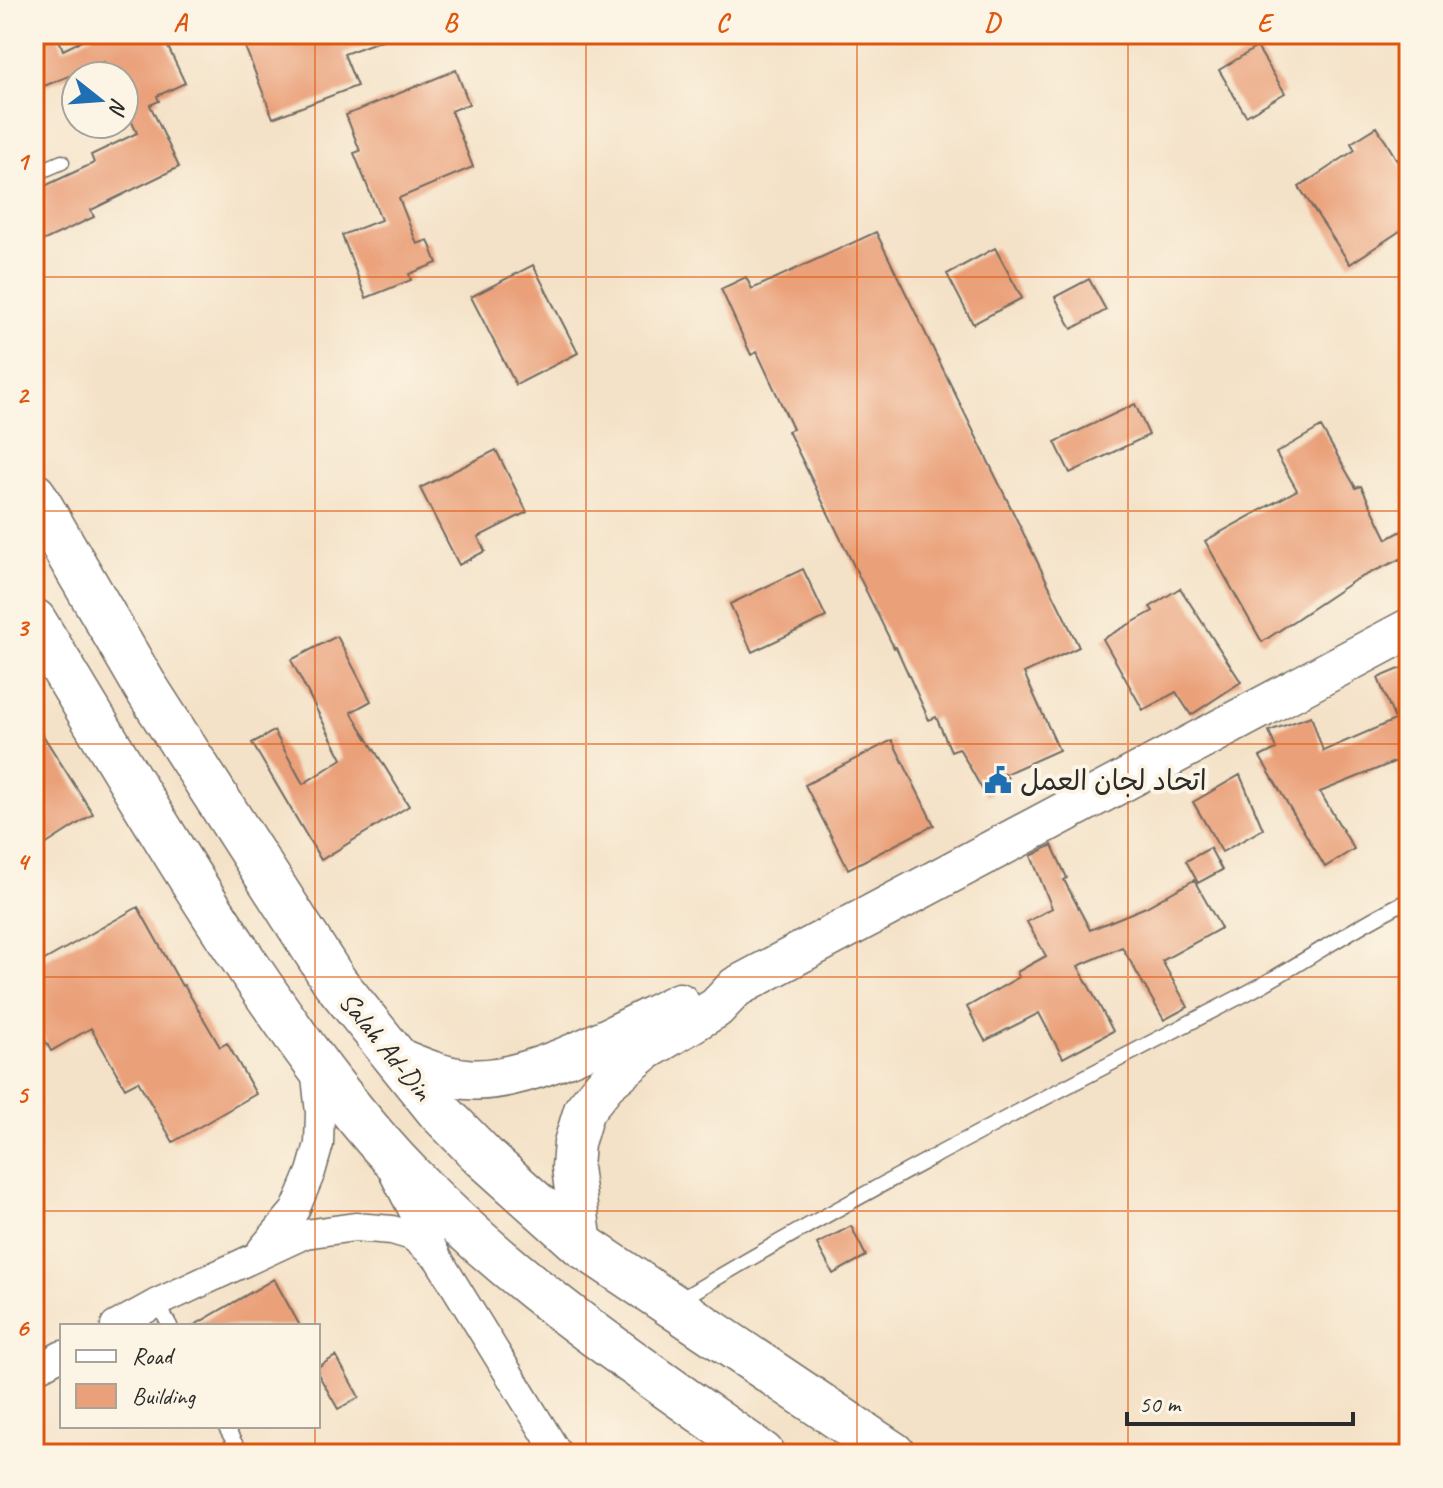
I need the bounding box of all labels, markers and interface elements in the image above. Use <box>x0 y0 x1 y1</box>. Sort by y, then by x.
text: A <box>173 6 188 39</box>
text: B <box>443 6 459 39</box>
text: C <box>716 6 732 39</box>
text: D <box>984 6 1002 39</box>
text: E <box>1257 6 1275 39</box>
north arrow <box>60 60 140 140</box>
text: N <box>102 95 134 119</box>
text: 1 <box>16 145 31 178</box>
text: 2 <box>16 378 30 411</box>
text: 3 <box>16 611 30 644</box>
place label: اتحاد لجان العمل <box>1020 763 1207 798</box>
public building icon: اتحاد لجان العمل <box>983 765 1013 795</box>
text: 4 <box>16 845 31 878</box>
street label: Salah Ad-Din <box>332 985 441 1108</box>
text: 5 <box>16 1078 30 1111</box>
text: 6 <box>16 1311 30 1344</box>
legend <box>60 1324 320 1428</box>
text: Road <box>132 1341 176 1371</box>
scale bar <box>1127 1376 1353 1426</box>
text: Building <box>132 1381 197 1411</box>
text: 50 m <box>1139 1389 1182 1419</box>

